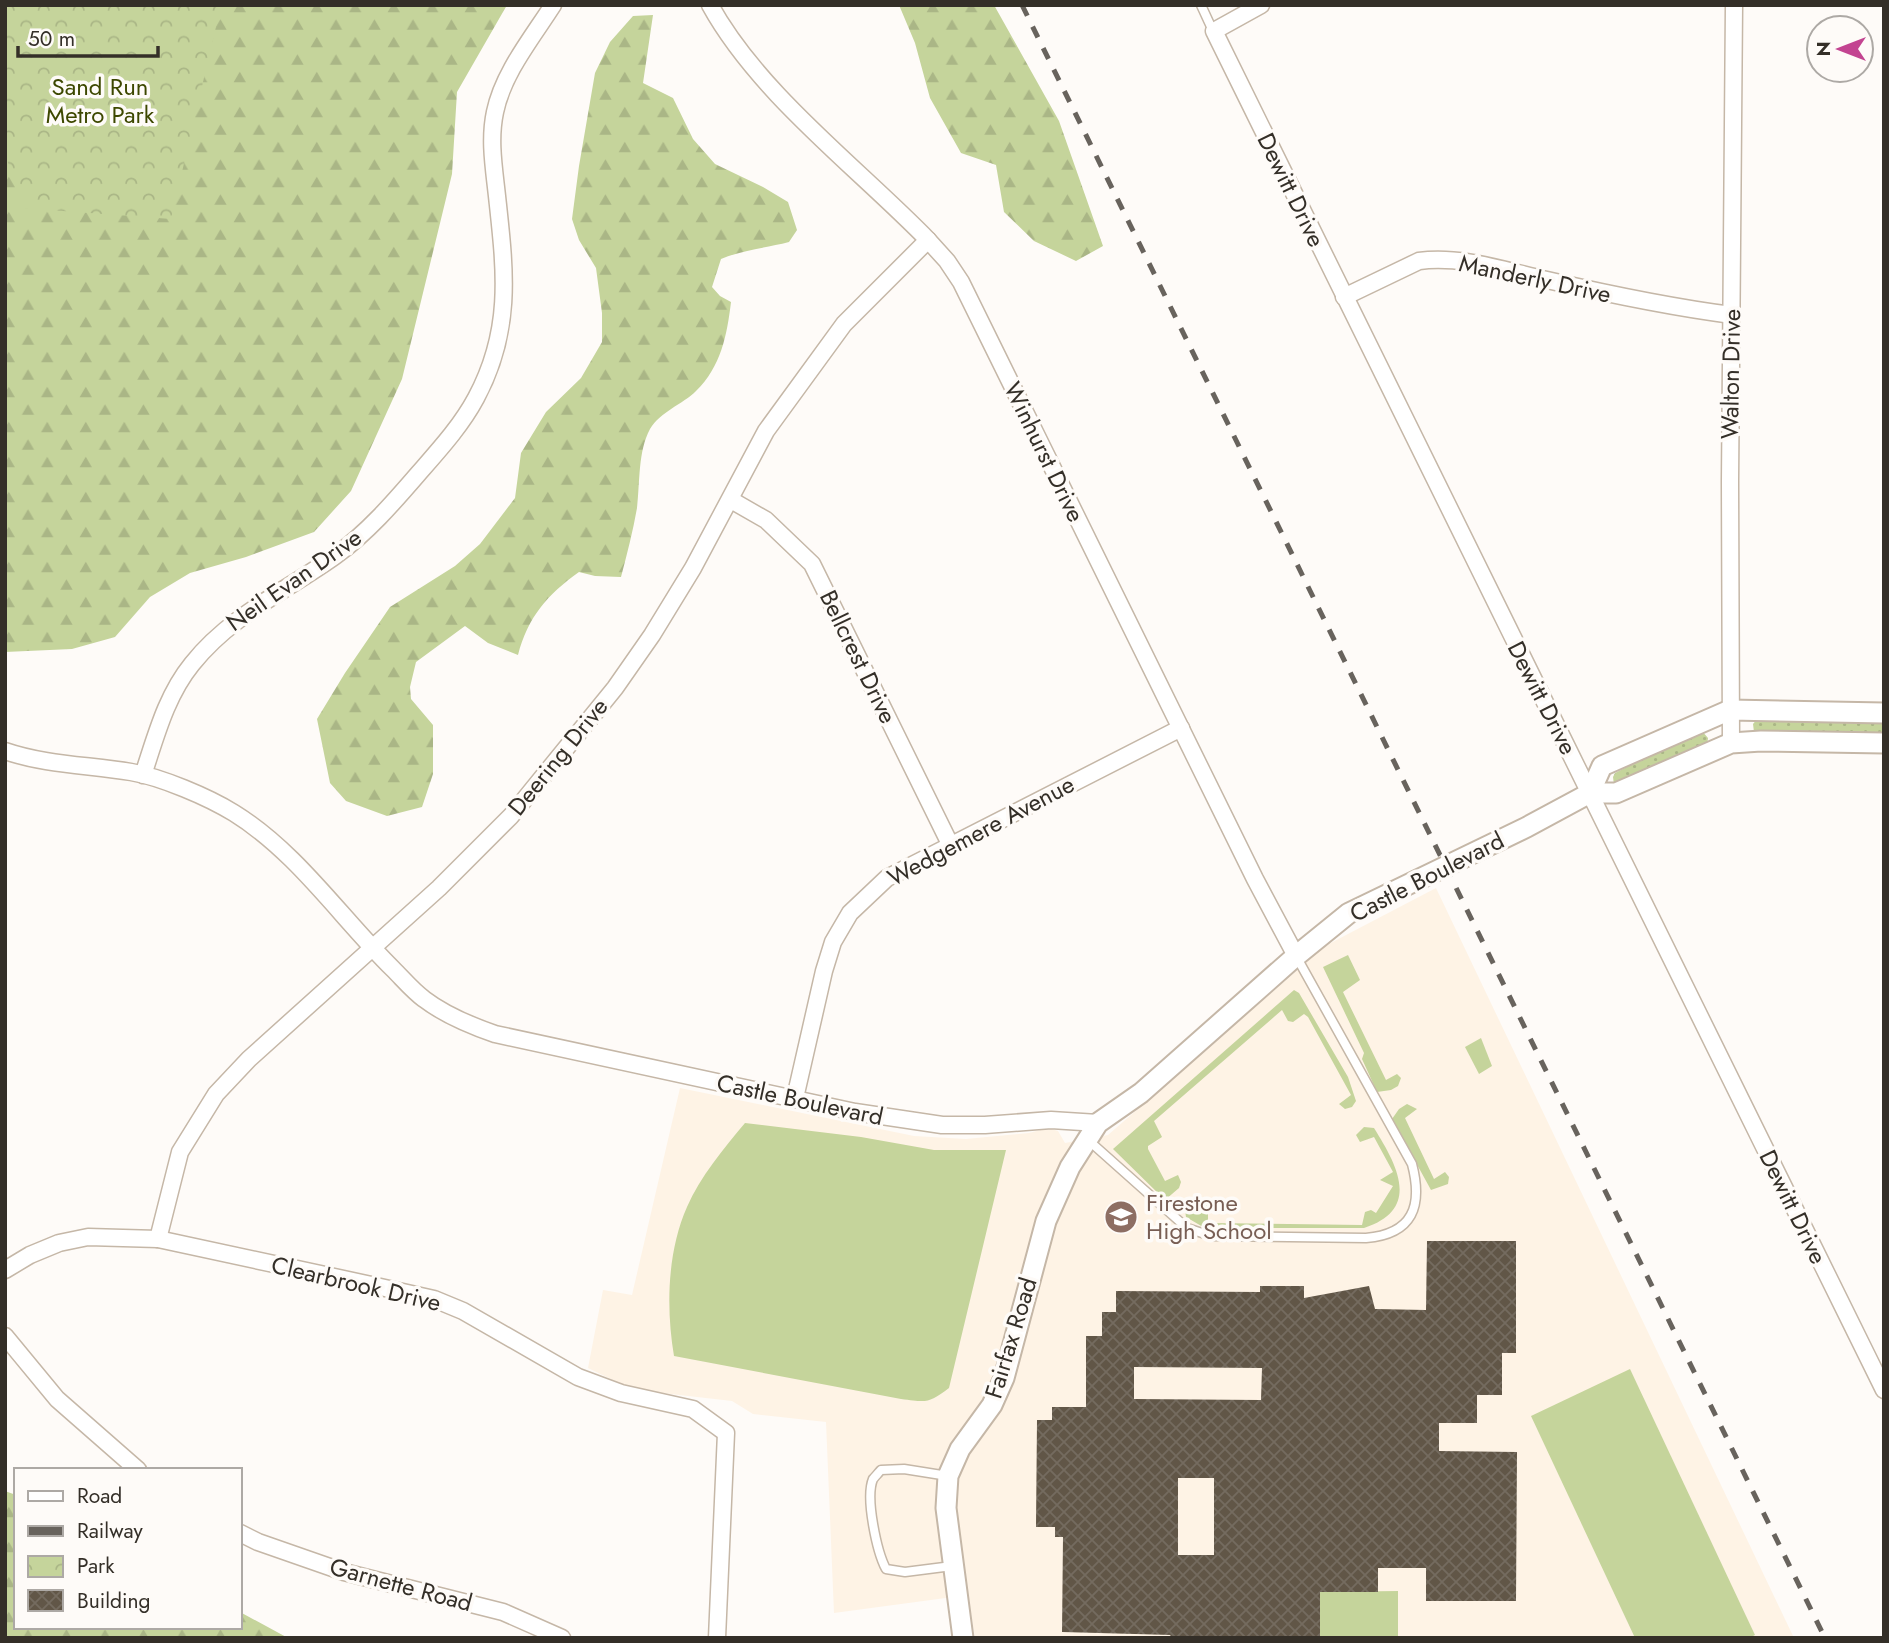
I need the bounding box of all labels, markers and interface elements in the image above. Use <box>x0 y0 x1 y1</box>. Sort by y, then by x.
scale bar <box>18 14 158 58</box>
north arrow <box>1805 14 1875 84</box>
text: 50 m <box>28 24 75 54</box>
text: N <box>1810 41 1837 57</box>
park label: Sand Run Metro Park <box>46 69 155 132</box>
street label: Dewitt Drive <box>1249 127 1334 253</box>
street label: Manderly Drive <box>1456 245 1614 312</box>
street label: Walton Drive <box>1712 308 1749 440</box>
street label: Winhurst Drive <box>995 376 1093 528</box>
street label: Neil Evan Drive <box>219 520 369 639</box>
street label: Bellcrest Drive <box>811 584 906 729</box>
street label: Dewitt Drive <box>1499 635 1586 760</box>
street label: Deering Drive <box>499 690 616 823</box>
street label: Wedgemere Avenue <box>881 766 1080 895</box>
street label: Castle Boulevard <box>1343 823 1510 931</box>
street label: Castle Boulevard <box>714 1065 886 1134</box>
street label: Dewitt Drive <box>1751 1144 1836 1270</box>
place label: Firestone High School <box>1146 1185 1272 1248</box>
school or university icon: Firestone High School <box>1102 1198 1140 1236</box>
street label: Clearbrook Drive <box>268 1247 444 1320</box>
street label: Fairfax Road <box>976 1273 1045 1403</box>
legend <box>14 1468 242 1629</box>
text: Road <box>77 1481 122 1511</box>
text: Railway <box>77 1516 143 1546</box>
street label: Garnette Road <box>326 1549 476 1620</box>
text: Park <box>77 1551 115 1581</box>
text: Building <box>77 1586 150 1616</box>

